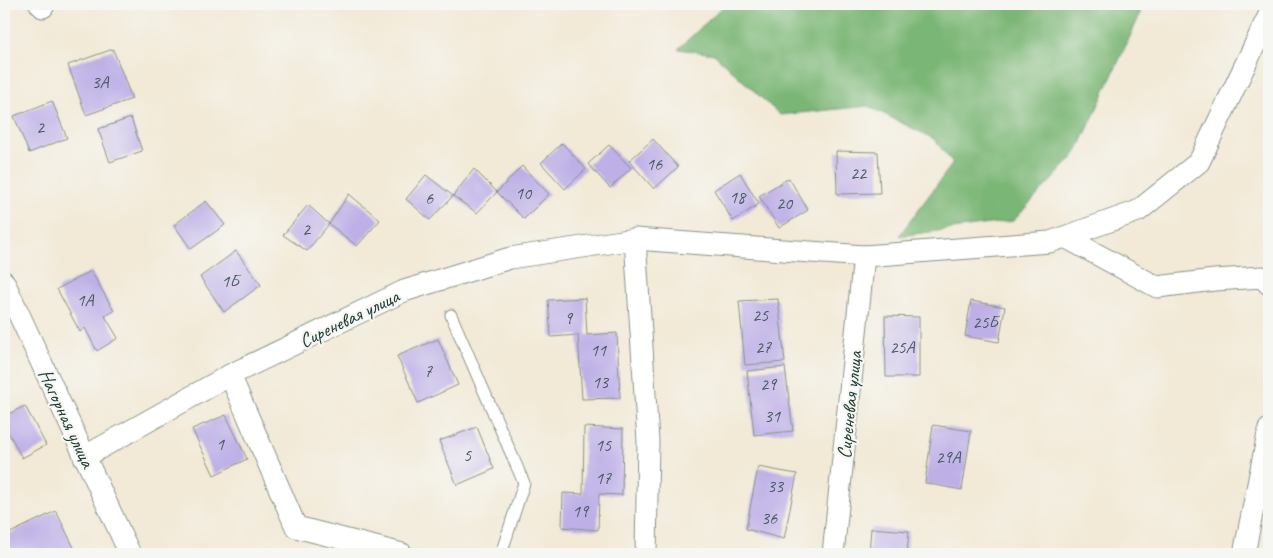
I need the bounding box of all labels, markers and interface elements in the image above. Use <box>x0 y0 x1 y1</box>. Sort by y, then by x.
house number: 3А <box>91 71 110 93</box>
house number: 2 <box>36 116 46 138</box>
house number: 16 <box>646 153 663 175</box>
house number: 22 <box>850 162 868 184</box>
house number: 10 <box>515 182 533 204</box>
house number: 18 <box>729 186 747 208</box>
house number: 6 <box>425 187 434 209</box>
house number: 20 <box>776 192 794 214</box>
house number: 2 <box>302 218 312 240</box>
house number: 1Б <box>221 270 241 292</box>
street label: Сиреневая улица <box>295 283 405 353</box>
house number: 1А <box>76 289 95 311</box>
house number: 25 <box>752 304 769 326</box>
house number: 9 <box>564 307 574 329</box>
house number: 25Б <box>972 311 1001 333</box>
house number: 27 <box>755 336 772 358</box>
house number: 25А <box>889 336 916 358</box>
house number: 11 <box>590 339 607 361</box>
street label: Сиреневая улица <box>831 348 868 460</box>
house number: 7 <box>424 360 433 382</box>
street label: Нагорная улица <box>33 365 101 473</box>
house number: 13 <box>592 371 610 393</box>
house number: 29 <box>760 373 778 395</box>
house number: 31 <box>764 405 781 427</box>
house number: 1 <box>216 433 225 455</box>
house number: 15 <box>595 434 612 456</box>
house number: 5 <box>463 444 472 466</box>
house number: 29А <box>935 446 962 468</box>
house number: 17 <box>595 467 612 489</box>
house number: 33 <box>767 475 785 497</box>
house number: 19 <box>572 500 590 522</box>
house number: 36 <box>761 507 778 529</box>

